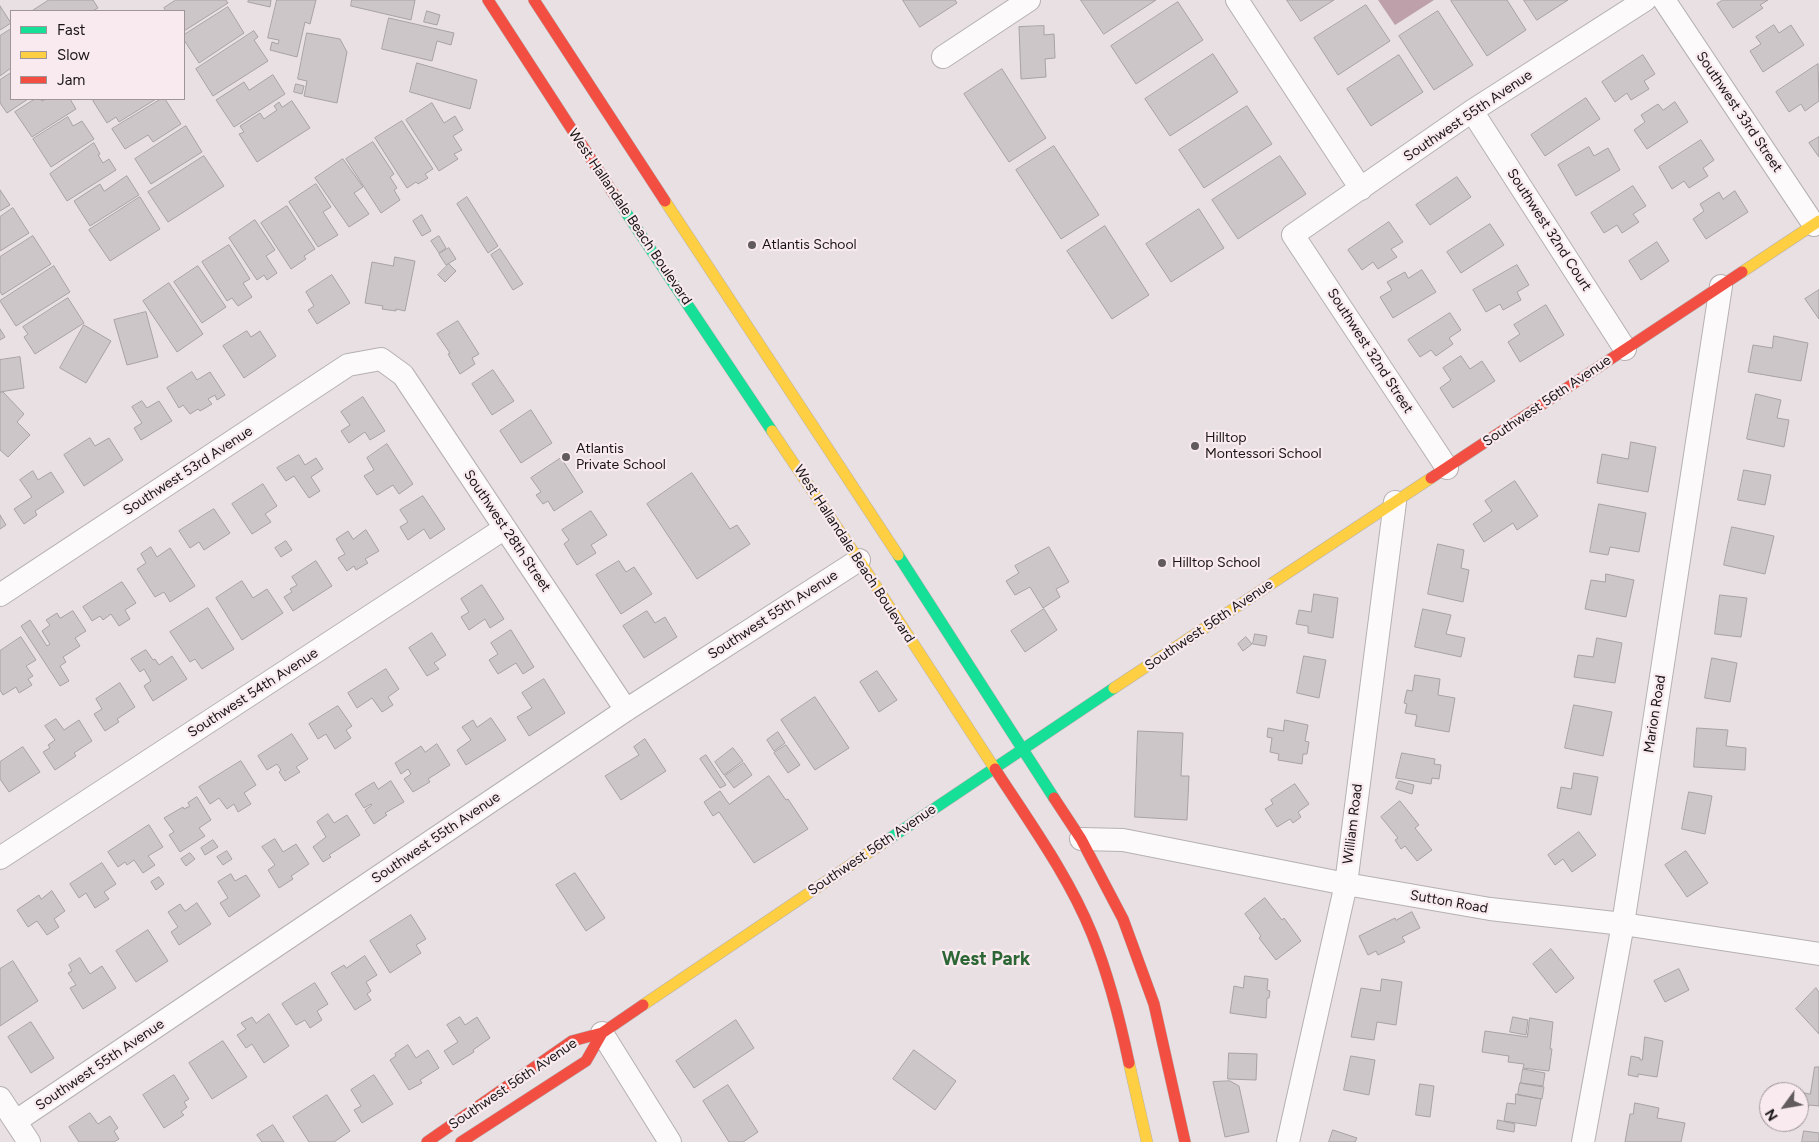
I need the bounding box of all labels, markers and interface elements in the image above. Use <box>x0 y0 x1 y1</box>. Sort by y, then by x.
legend <box>10 10 185 100</box>
text: Fast <box>57 21 85 39</box>
text: Slow <box>57 46 90 64</box>
street label: Southwest 33rd Street <box>1692 48 1786 176</box>
street label: Southwest 55th Avenue <box>1401 67 1535 165</box>
text: Jam <box>57 71 85 89</box>
street label: West Hallandale Beach Boulevard <box>565 126 695 308</box>
street label: Southwest 32nd Court <box>1503 166 1595 294</box>
place label: Atlantis School <box>762 237 857 253</box>
marker: Atlantis School <box>746 239 758 251</box>
street label: Southwest 32nd Street <box>1323 285 1417 417</box>
street label: Southwest 56th Avenue <box>1480 352 1614 450</box>
street label: Southwest 53rd Avenue <box>120 423 256 519</box>
place label: Hilltop Montessori School <box>1205 430 1322 462</box>
marker: Hilltop Montessori School <box>1189 440 1201 452</box>
place label: Atlantis Private School <box>576 441 666 474</box>
marker: Atlantis Private School <box>560 451 572 463</box>
street label: West Hallandale Beach Boulevard <box>790 462 918 646</box>
street label: Southwest 28th Street <box>460 467 554 595</box>
place label: Hilltop School <box>1172 555 1260 571</box>
marker: Hilltop School <box>1156 557 1168 569</box>
street label: Southwest 55th Avenue <box>705 567 841 663</box>
street label: Southwest 56th Avenue <box>1142 576 1276 674</box>
street label: Southwest 54th Avenue <box>185 645 321 741</box>
street label: Marion Road <box>1641 674 1669 754</box>
street label: William Road <box>1340 783 1366 865</box>
street label: Southwest 55th Avenue <box>369 789 503 887</box>
street label: Southwest 56th Avenue <box>805 801 939 899</box>
street label: Sutton Road <box>1409 887 1489 917</box>
district label: West Park <box>942 948 1030 970</box>
street label: Southwest 55th Avenue <box>33 1016 167 1114</box>
street label: Southwest 56th Avenue <box>446 1035 580 1133</box>
north arrow <box>1759 1082 1809 1132</box>
text: N <box>1762 1106 1782 1124</box>

